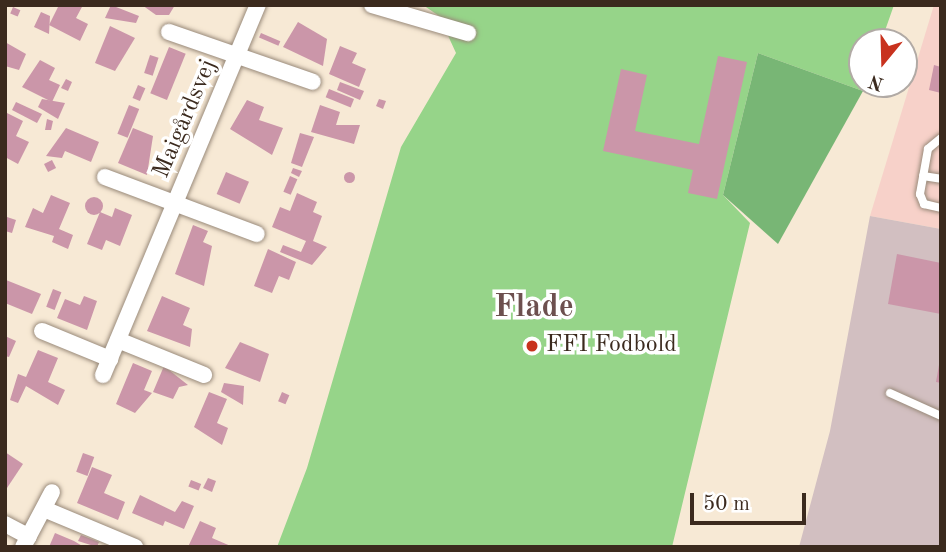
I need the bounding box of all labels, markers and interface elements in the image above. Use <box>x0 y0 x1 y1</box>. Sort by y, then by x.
north arrow <box>848 28 918 98</box>
street label: Maigårdsvej <box>148 55 224 183</box>
text: N <box>867 70 887 93</box>
district label: Flade <box>494 289 574 327</box>
place label: FFI Fodbold <box>546 332 677 360</box>
marker: FFI Fodbold <box>524 338 540 354</box>
scale bar <box>694 478 810 522</box>
text: 50 m <box>703 494 750 515</box>

